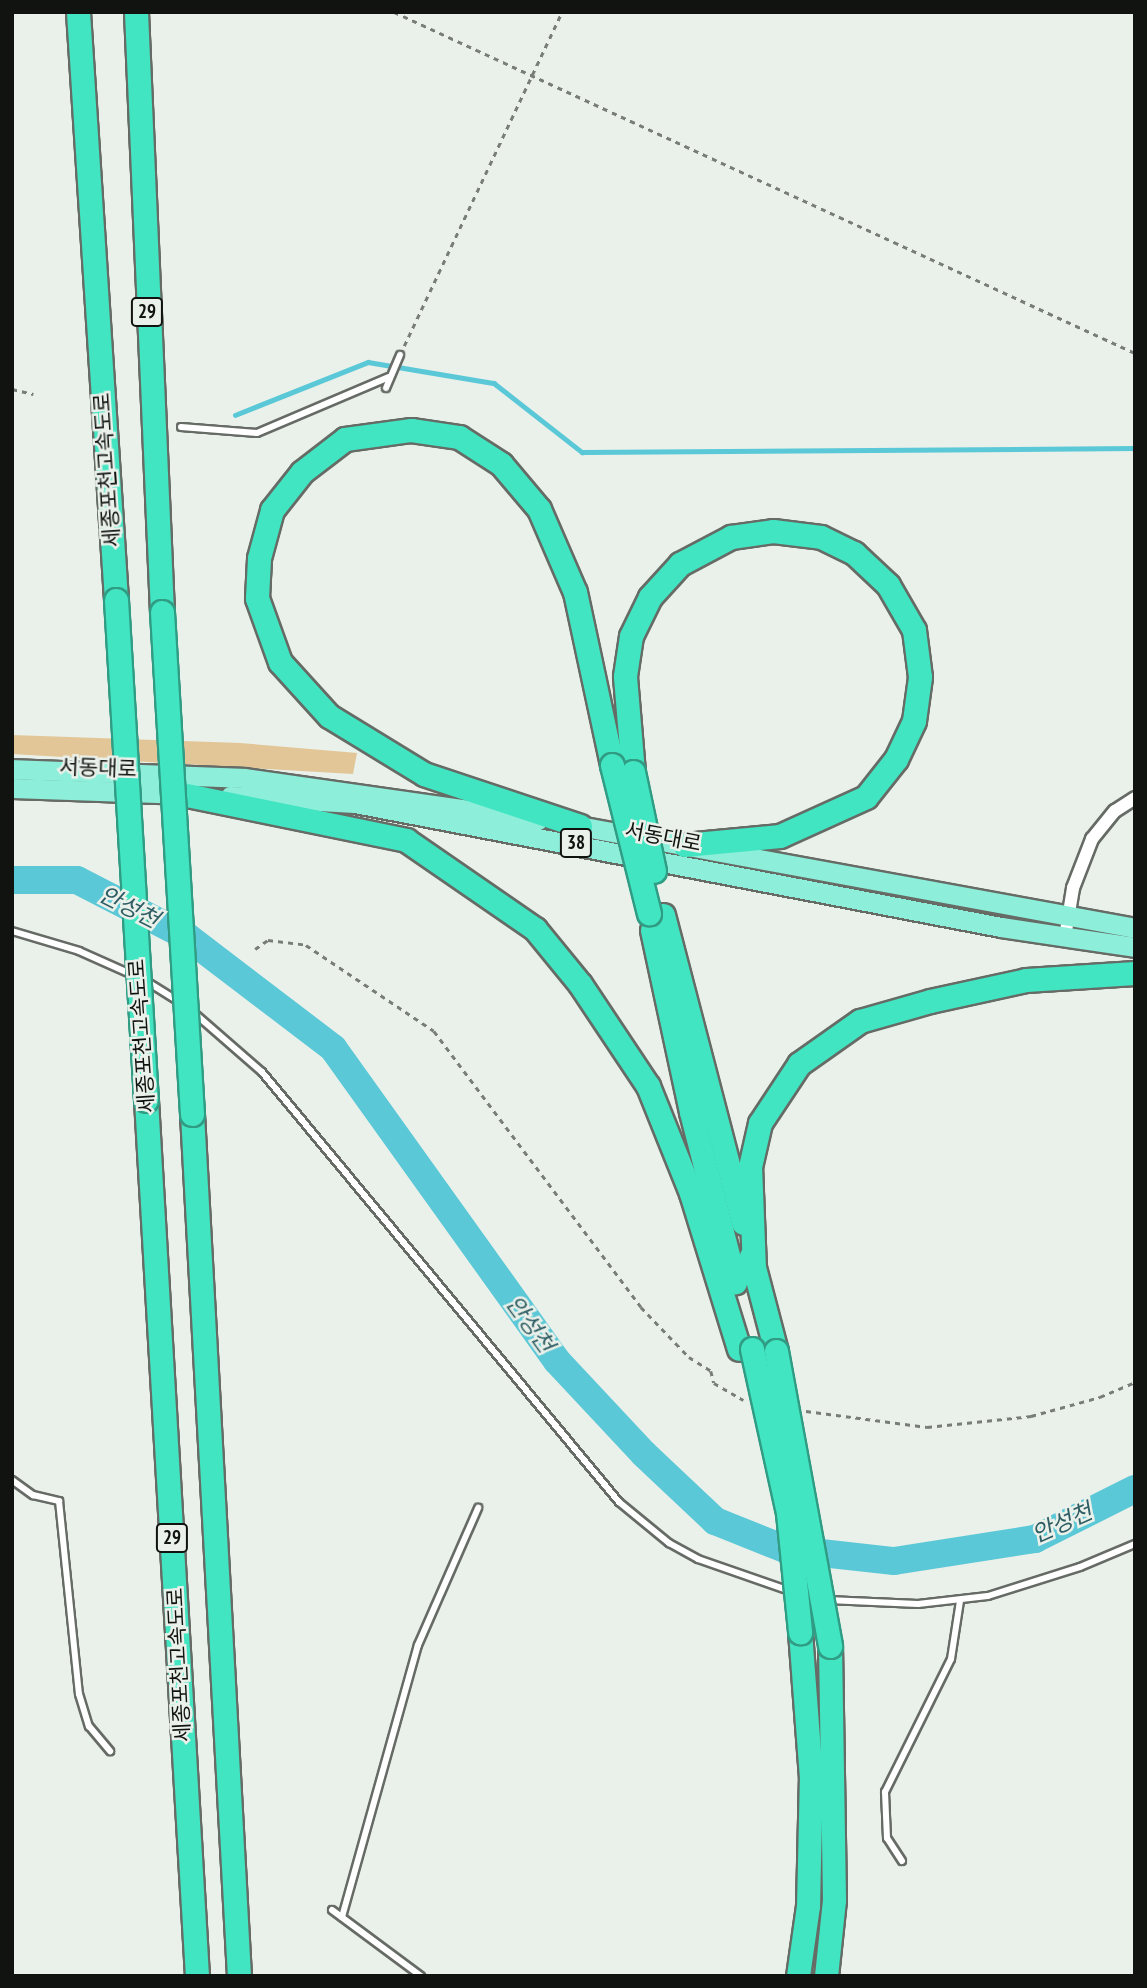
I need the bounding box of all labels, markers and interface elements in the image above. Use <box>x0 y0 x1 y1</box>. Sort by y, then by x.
road number: 29 <box>130 296 164 328</box>
street label: 세종포천고속도로 <box>89 392 125 548</box>
street label: 서동대로 <box>59 754 137 782</box>
street label: 서동대로 <box>623 817 703 857</box>
road number: 38 <box>558 828 594 858</box>
water label: 안성천 <box>94 880 164 934</box>
street label: 세종포천고속도로 <box>124 958 160 1114</box>
water label: 안성천 <box>500 1290 560 1358</box>
water label: 안성천 <box>1027 1497 1097 1549</box>
road number: 29 <box>154 1522 190 1554</box>
street label: 세종포천고속도로 <box>162 1587 196 1743</box>

